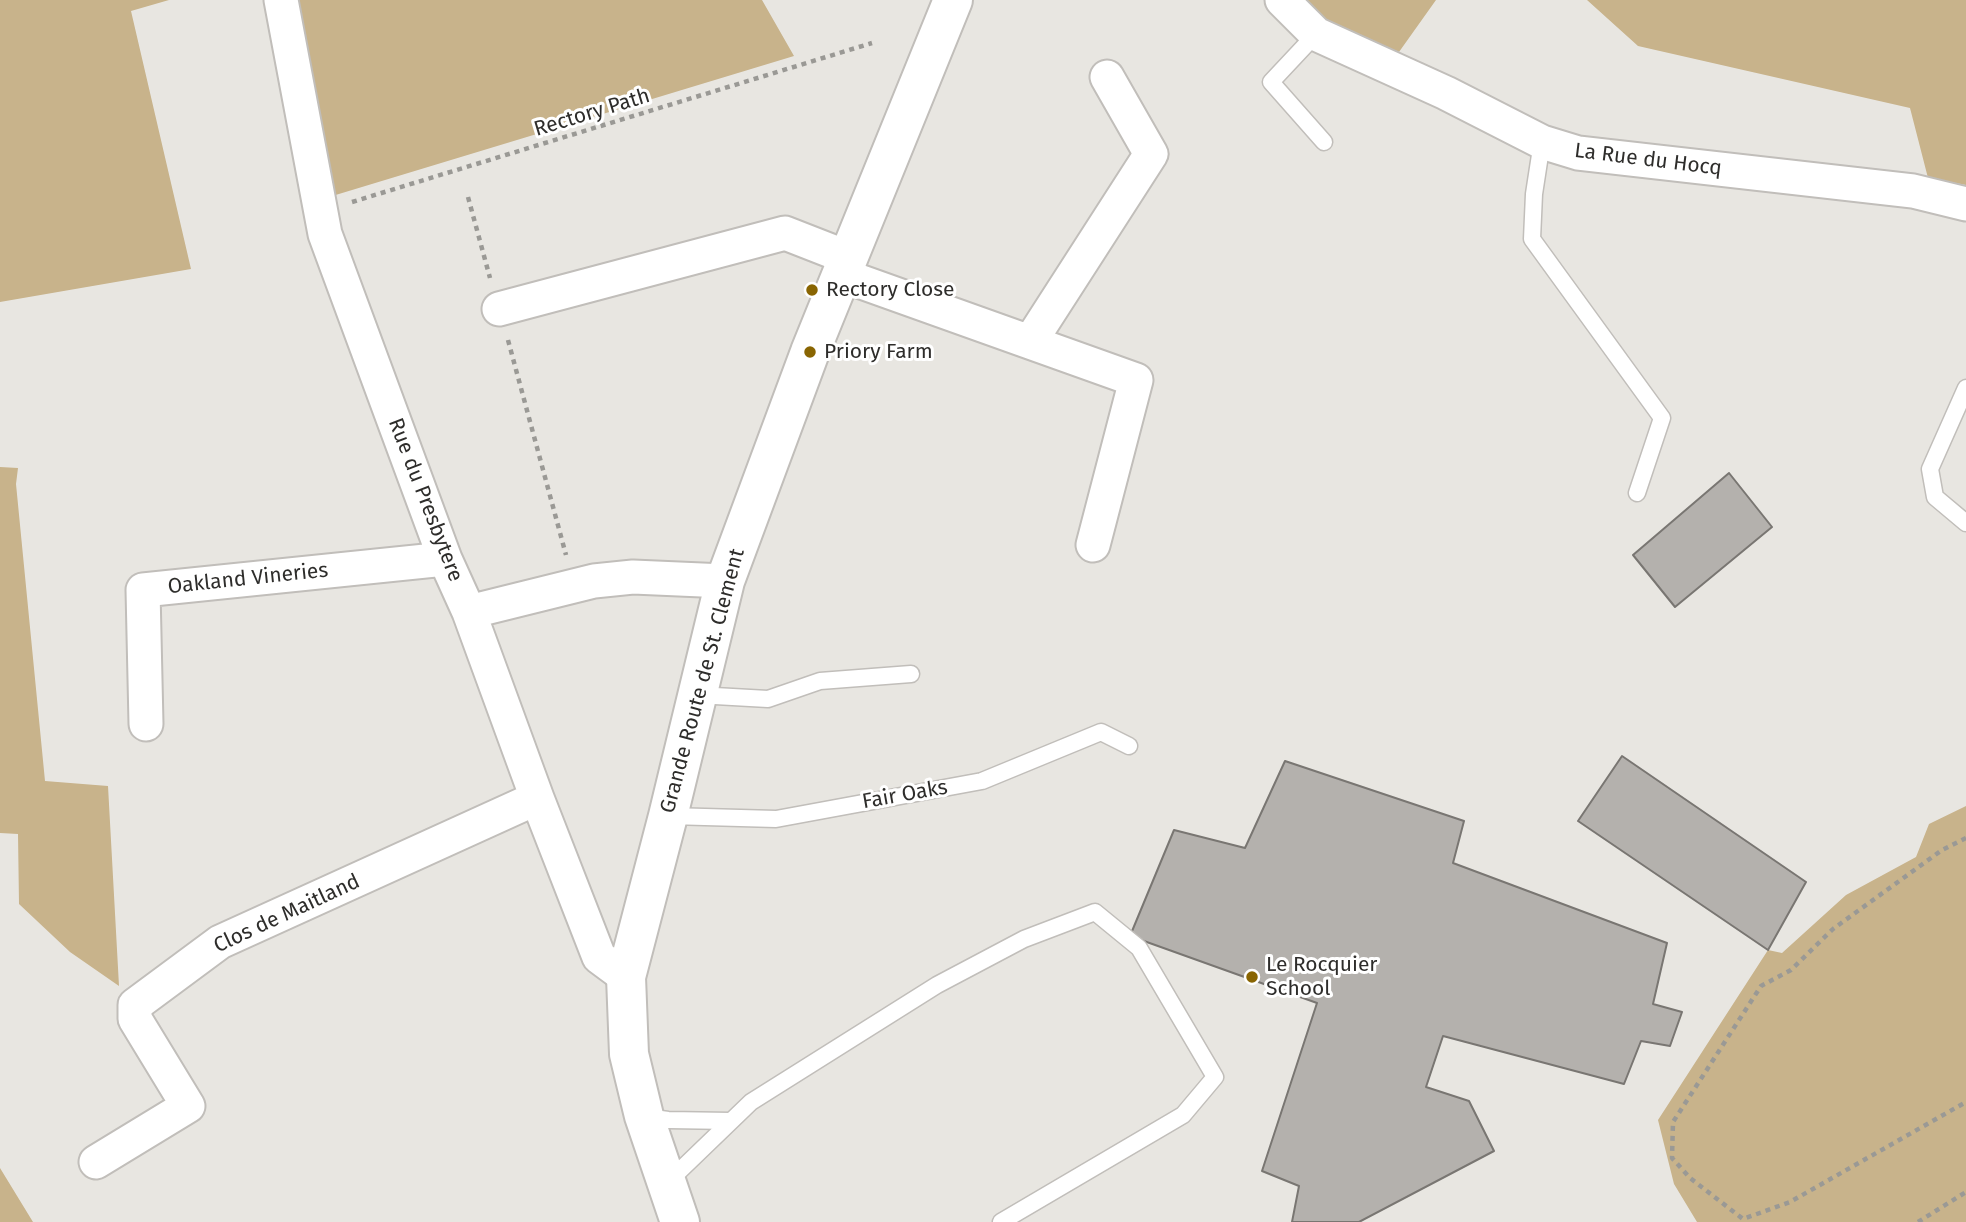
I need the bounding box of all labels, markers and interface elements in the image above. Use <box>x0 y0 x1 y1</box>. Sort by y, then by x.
street label: Rectory Path <box>531 83 653 143</box>
street label: La Rue du Hocq <box>1573 138 1723 182</box>
place label: Rectory Close <box>826 277 955 303</box>
marker: Rectory Close <box>804 282 820 298</box>
place label: Priory Farm <box>824 339 933 365</box>
marker: Priory Farm <box>802 344 818 360</box>
street label: Rue du Presbytere <box>382 415 468 585</box>
street label: Grande Route de St. Clement <box>656 546 750 816</box>
street label: Oakland Vineries <box>167 558 329 600</box>
street label: Fair Oaks <box>860 775 950 815</box>
street label: Clos de Maitland <box>210 869 364 959</box>
place label: Le Rocquier School <box>1266 952 1377 1002</box>
marker: Le Rocquier School <box>1244 969 1260 985</box>

